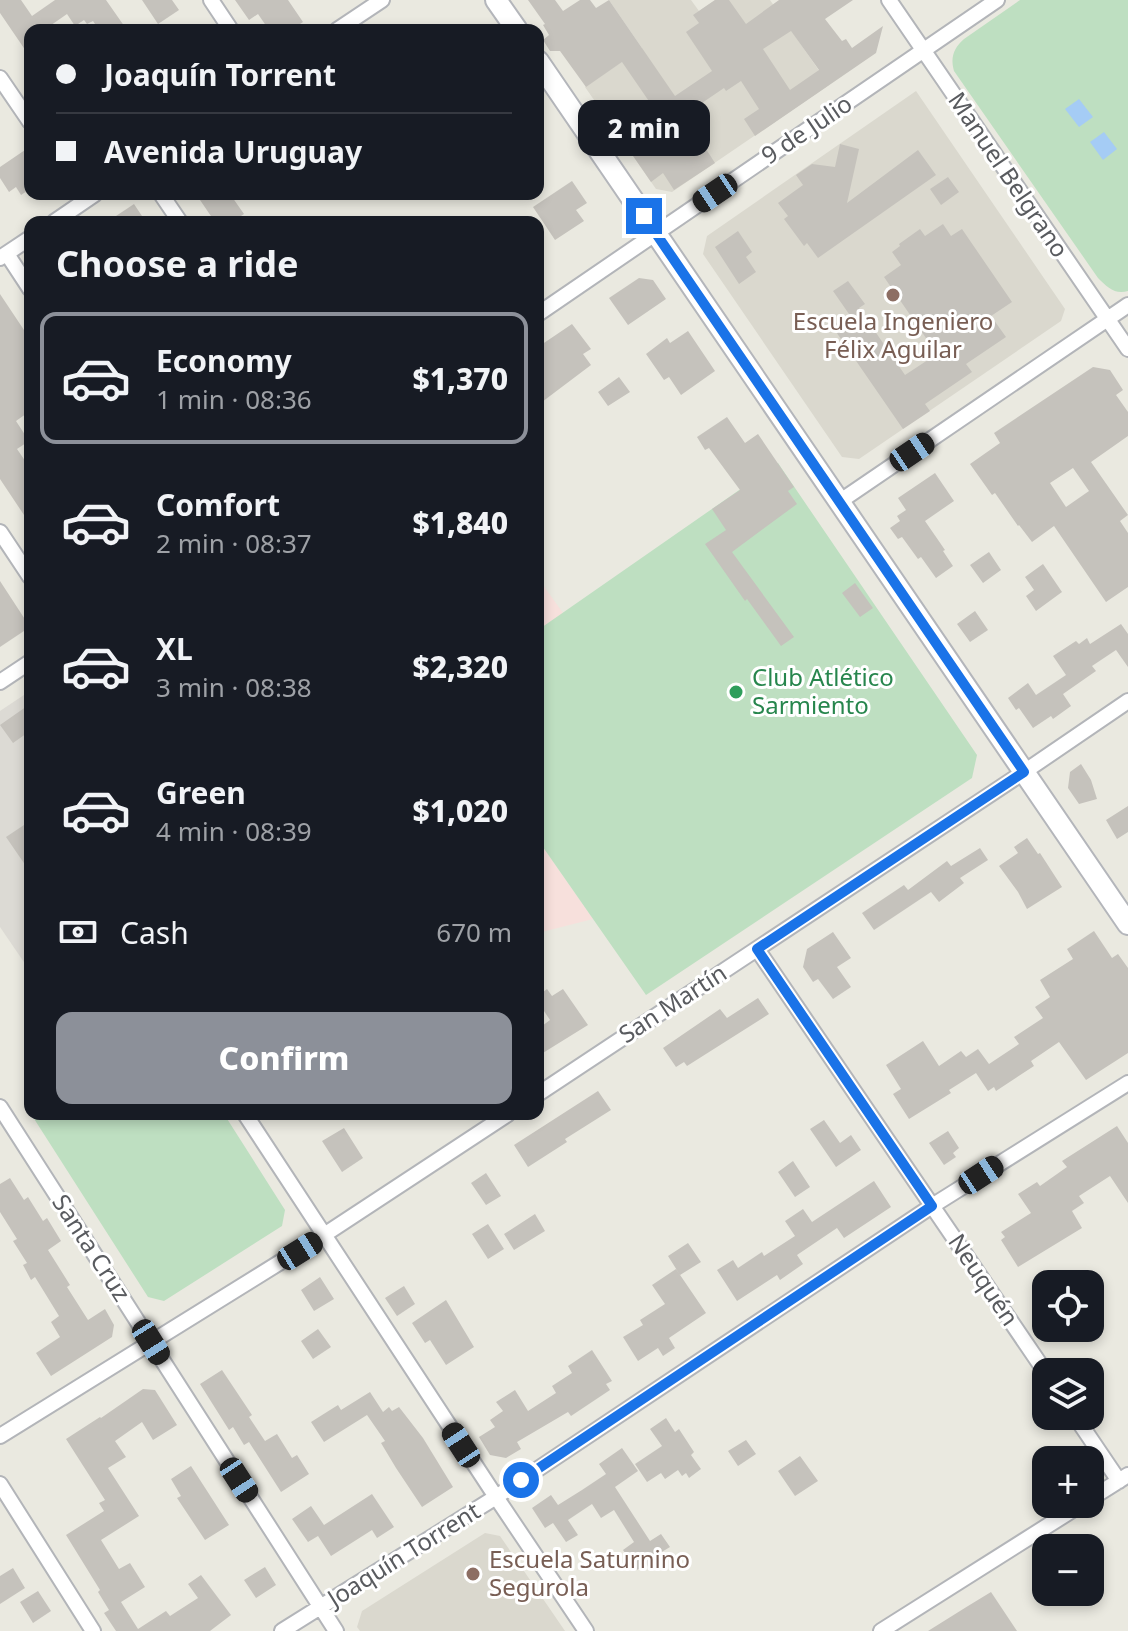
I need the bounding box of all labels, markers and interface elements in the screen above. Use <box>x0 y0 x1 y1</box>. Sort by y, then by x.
text: Joaquín Torrent <box>104 54 336 95</box>
street label: Manuel Belgrano <box>942 85 1077 263</box>
street label: 9 de Julio <box>754 86 858 171</box>
callout: 2 min <box>578 100 710 156</box>
text: 2 min <box>608 110 680 146</box>
text: Avenida Uruguay <box>104 131 362 172</box>
car <box>688 170 742 216</box>
route end <box>626 198 662 234</box>
text: Choose a ride <box>56 239 298 288</box>
marker: Escuela Ingeniero Félix Aguilar <box>884 286 902 304</box>
place label: Escuela Ingeniero Félix Aguilar <box>793 304 993 365</box>
text: Economy <box>156 340 292 381</box>
icon: car <box>60 342 132 414</box>
text: $1,370 <box>413 358 508 399</box>
text: 1 min · 08:36 <box>156 381 312 417</box>
car <box>885 429 939 475</box>
text: Comfort <box>156 484 280 525</box>
icon: car <box>60 486 132 558</box>
text: $1,840 <box>413 502 508 543</box>
text: 2 min · 08:37 <box>156 525 312 561</box>
text: XL <box>156 628 193 669</box>
icon: car <box>60 630 132 702</box>
text: $2,320 <box>413 646 508 687</box>
place label: Club Atlético Sarmiento <box>752 660 894 721</box>
text: 3 min · 08:38 <box>156 669 312 705</box>
marker: Club Atlético Sarmiento <box>727 683 745 701</box>
text: Green <box>156 772 246 813</box>
icon: car <box>60 774 132 846</box>
text: $1,020 <box>413 790 508 831</box>
text: 4 min · 08:39 <box>156 813 312 849</box>
icon: cash <box>56 910 100 954</box>
text: Cash <box>120 912 189 953</box>
text: 670 m <box>436 914 512 950</box>
street label: San Martín <box>612 956 733 1050</box>
button: Confirm <box>56 1012 512 1104</box>
car <box>954 1152 1008 1198</box>
street label: Santa Cruz <box>45 1187 139 1307</box>
street label: Neuquén <box>941 1227 1027 1332</box>
car <box>273 1228 327 1274</box>
map controls <box>1032 1270 1104 1606</box>
button: locate <box>1032 1270 1104 1342</box>
car <box>128 1315 174 1369</box>
button: layers <box>1032 1358 1104 1430</box>
car <box>438 1418 484 1472</box>
button: + <box>1032 1446 1104 1518</box>
car <box>216 1453 262 1507</box>
route start <box>503 1462 539 1498</box>
street label: Joaquín Torrent <box>319 1493 486 1615</box>
button: − <box>1032 1534 1104 1606</box>
place label: Escuela Saturnino Segurola <box>489 1542 690 1603</box>
marker: Escuela Saturnino Segurola <box>464 1565 482 1583</box>

